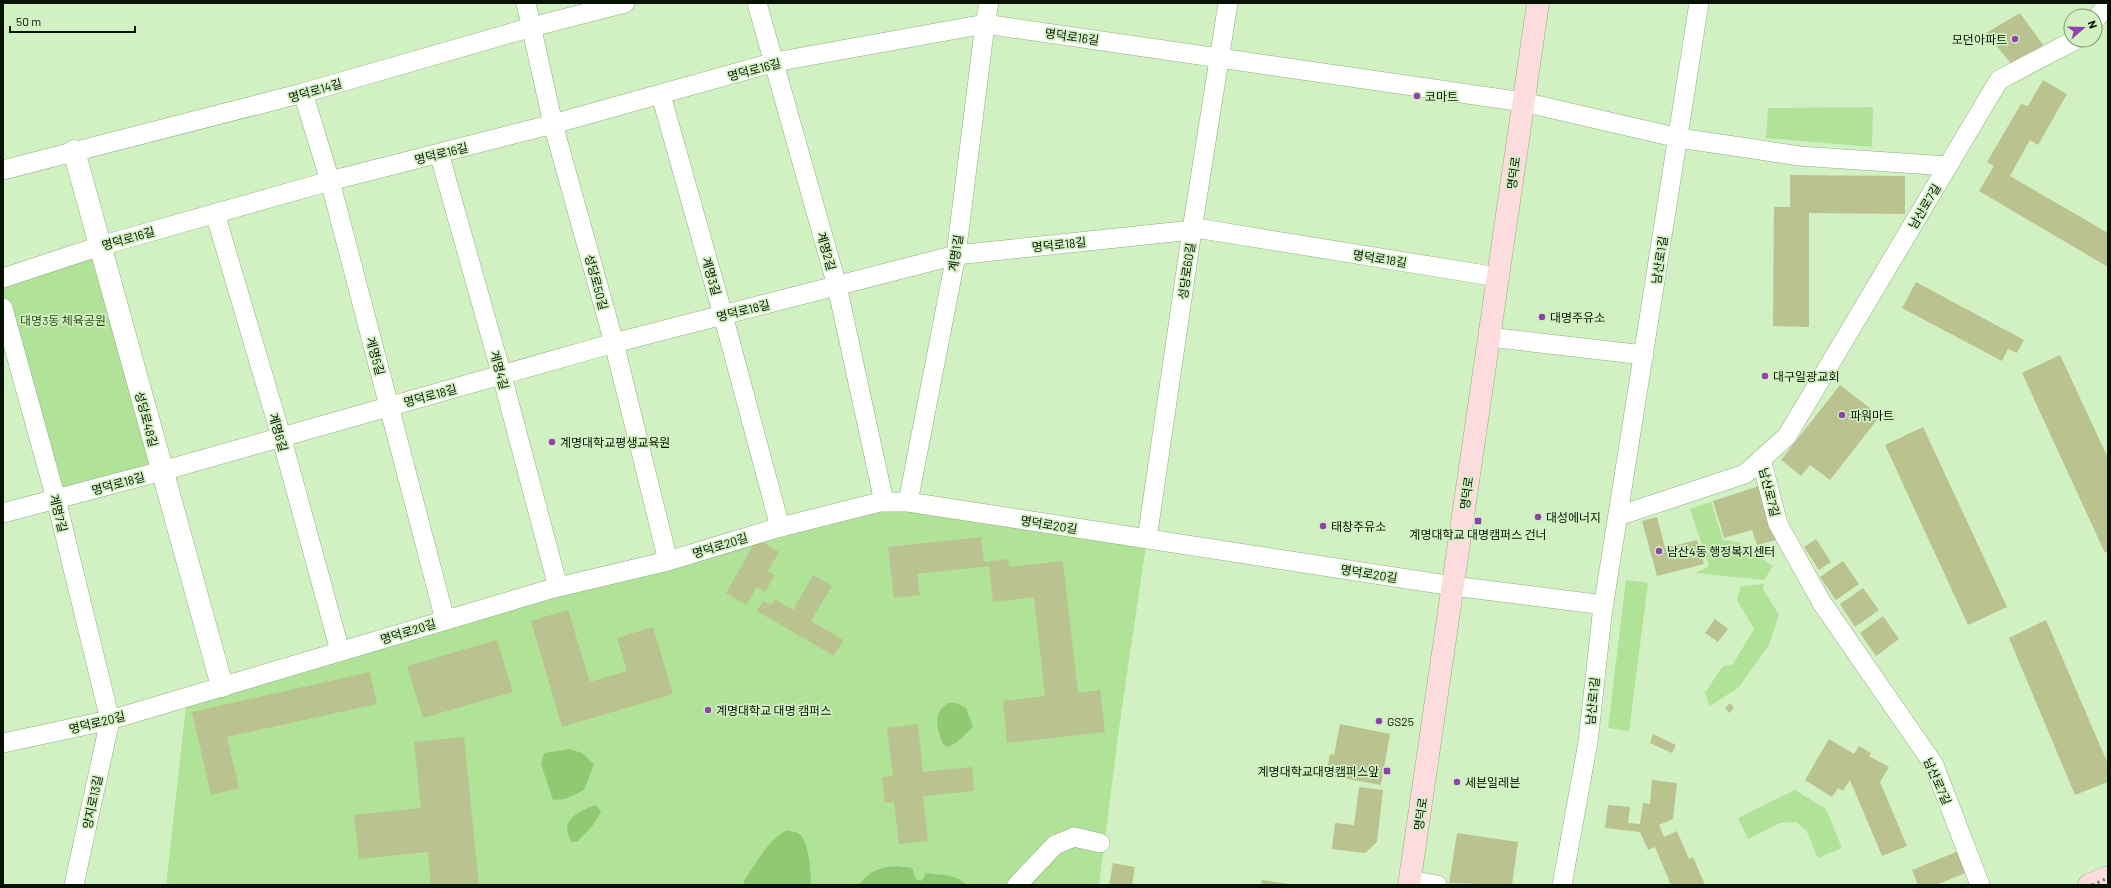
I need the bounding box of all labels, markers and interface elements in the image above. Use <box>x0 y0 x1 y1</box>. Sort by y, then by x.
scale bar <box>10 8 135 34</box>
north arrow <box>2063 8 2103 48</box>
text: 50 m <box>16 14 41 28</box>
text: N <box>2086 19 2100 30</box>
street label: 명덕로16길 <box>1044 25 1100 47</box>
place label: 모던아파트 <box>1952 32 2007 46</box>
marker: 모던아파트 <box>2010 34 2020 44</box>
street label: 명덕로16길 <box>726 55 782 83</box>
street label: 명덕로14길 <box>287 76 343 104</box>
place label: 코마트 <box>1425 89 1458 103</box>
marker: 코마트 <box>1412 91 1422 101</box>
street label: 명덕로16길 <box>413 140 469 166</box>
street label: 명덕로 <box>1504 156 1522 190</box>
street label: 남산로7길 <box>1905 181 1943 231</box>
street label: 명덕로16길 <box>100 224 156 252</box>
street label: 계명2길 <box>815 230 839 272</box>
street label: 계명1길 <box>945 233 965 273</box>
street label: 명덕로18길 <box>1031 234 1087 254</box>
street label: 남산로1길 <box>1648 235 1670 285</box>
street label: 성당로60길 <box>1175 242 1197 300</box>
street label: 명덕로18길 <box>1352 247 1408 269</box>
street label: 성당로50길 <box>583 253 611 311</box>
street label: 계명3길 <box>700 255 724 297</box>
street label: 명덕로18길 <box>715 297 771 323</box>
place label: 대명주유소 <box>1550 310 1605 324</box>
marker: 대명주유소 <box>1537 312 1547 322</box>
park label: 대명3동 체육공원 <box>20 313 106 327</box>
street label: 계명5길 <box>364 335 388 377</box>
street label: 계명4길 <box>488 349 512 391</box>
place label: 대구일광교회 <box>1773 369 1839 383</box>
marker: 대구일광교회 <box>1760 371 1770 381</box>
street label: 명덕로18길 <box>402 381 458 409</box>
street label: 성당로48길 <box>133 390 161 448</box>
place label: 파워마트 <box>1850 408 1894 422</box>
marker: 파워마트 <box>1837 410 1847 420</box>
street label: 계명6길 <box>267 411 291 453</box>
place label: 계명대학교평생교육원 <box>560 435 670 449</box>
marker: 계명대학교평생교육원 <box>547 437 557 447</box>
street label: 남산로7길 <box>1757 466 1783 518</box>
street label: 명덕로18길 <box>90 469 146 497</box>
street label: 명덕로 <box>1457 476 1475 510</box>
street label: 계명7길 <box>48 492 70 534</box>
place label: 대성에너지 <box>1546 510 1601 524</box>
marker: 대성에너지 <box>1533 512 1543 522</box>
street label: 명덕로20길 <box>1020 513 1078 535</box>
marker: 계명대학교 대명캠퍼스 건너 <box>1473 516 1483 526</box>
place label: 태창주유소 <box>1331 519 1386 533</box>
marker: 태창주유소 <box>1318 521 1328 531</box>
place label: 계명대학교 대명캠퍼스 건너 <box>1409 527 1547 541</box>
street label: 명덕로20길 <box>691 530 749 560</box>
place label: 남산4동 행정복지센터 <box>1667 544 1775 558</box>
marker: 남산4동 행정복지센터 <box>1654 546 1664 556</box>
street label: 명덕로20길 <box>1340 562 1398 584</box>
street label: 명덕로20길 <box>379 616 437 646</box>
street label: 남산로1길 <box>1583 676 1601 726</box>
place label: 계명대학교 대명 캠퍼스 <box>716 703 831 717</box>
marker: 계명대학교 대명 캠퍼스 <box>703 705 713 715</box>
street label: 명덕로20길 <box>67 708 127 736</box>
place label: GS25 <box>1387 714 1414 728</box>
marker: GS25 <box>1374 716 1384 726</box>
street label: 남산로7길 <box>1921 755 1955 807</box>
place label: 계명대학교대명캠퍼스앞 <box>1258 764 1379 778</box>
marker: 계명대학교대명캠퍼스앞 <box>1382 766 1392 776</box>
street label: 양지로13길 <box>79 774 105 830</box>
place label: 세븐일레븐 <box>1465 775 1520 789</box>
marker: 세븐일레븐 <box>1452 777 1462 787</box>
street label: 명덕로 <box>1411 797 1429 831</box>

